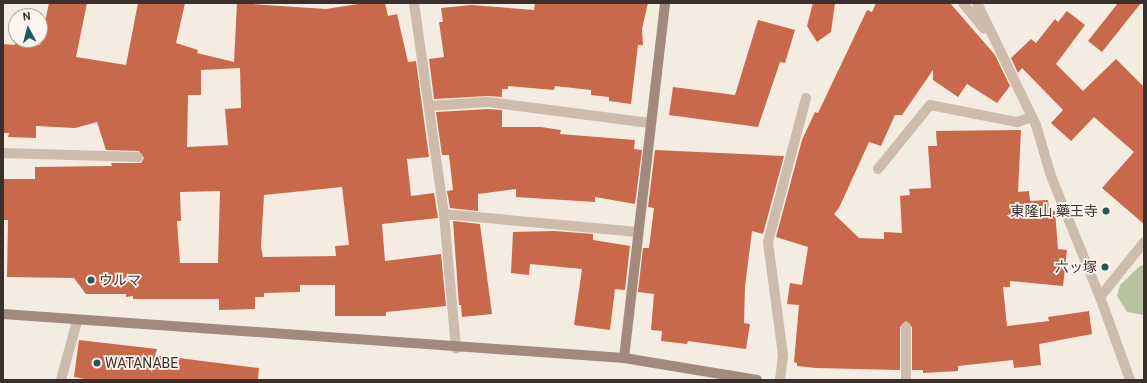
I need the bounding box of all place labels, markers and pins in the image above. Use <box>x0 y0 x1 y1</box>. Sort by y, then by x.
place label: 東隆山 藥王寺 <box>1011 203 1098 219</box>
marker: 東隆山 藥王寺 <box>1101 206 1111 216</box>
place label: 六ッ塚 <box>1055 259 1097 275</box>
marker: 六ッ塚 <box>1100 262 1110 272</box>
place label: ウルマ <box>99 272 141 288</box>
marker: ウルマ <box>86 275 96 285</box>
place label: WATANABE <box>105 355 178 371</box>
marker: WATANABE <box>92 358 102 368</box>

